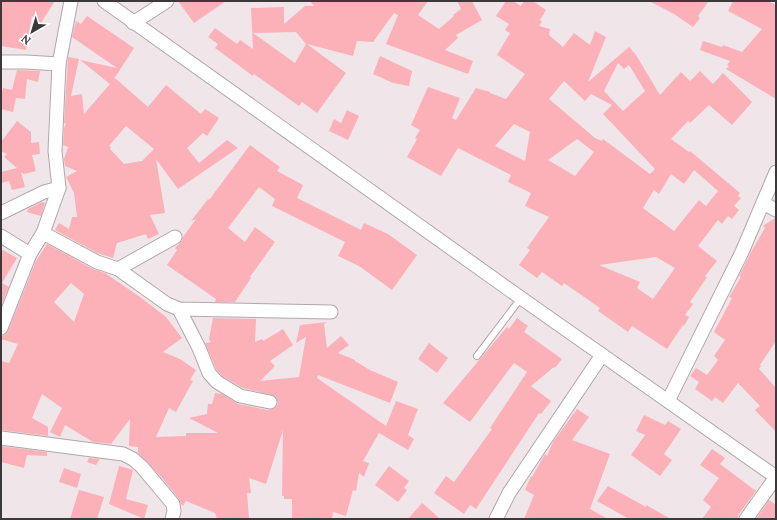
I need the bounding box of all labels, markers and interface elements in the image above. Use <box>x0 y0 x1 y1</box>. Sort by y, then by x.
north arrow <box>12 12 52 52</box>
text: N <box>18 31 34 48</box>

